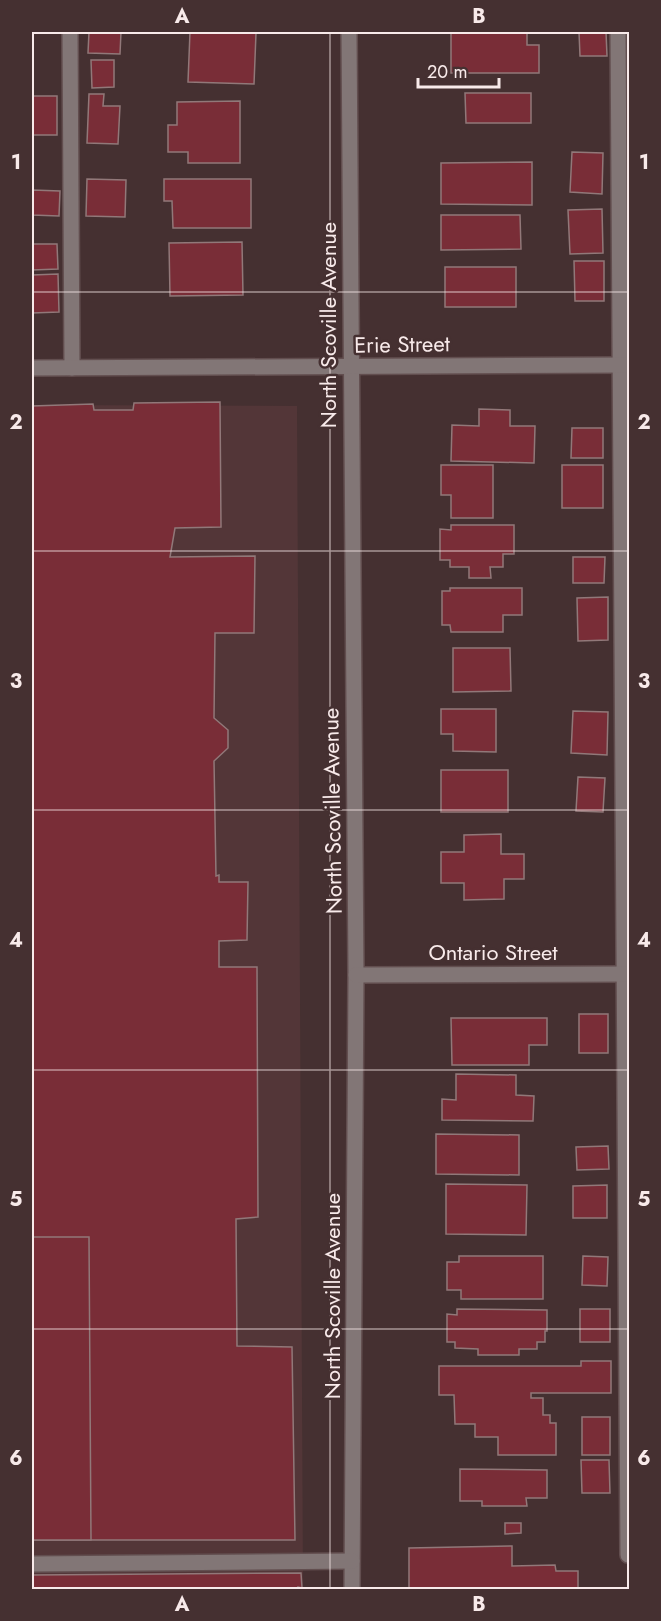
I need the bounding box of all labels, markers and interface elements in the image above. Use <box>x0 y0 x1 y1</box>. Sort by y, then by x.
text: A <box>174 2 190 31</box>
text: B <box>472 2 486 31</box>
scale bar <box>418 51 499 89</box>
text: 20 m <box>427 59 467 85</box>
text: 1 <box>11 148 21 177</box>
text: 1 <box>639 148 649 177</box>
street label: North Scoville Avenue <box>312 222 344 428</box>
street label: Erie Street <box>354 327 451 361</box>
text: 2 <box>9 408 23 437</box>
text: 2 <box>637 408 651 437</box>
text: 3 <box>10 667 22 696</box>
text: 3 <box>638 667 650 696</box>
street label: North Scoville Avenue <box>314 708 350 914</box>
text: 4 <box>9 926 23 955</box>
text: 4 <box>637 926 651 955</box>
street label: Ontario Street <box>428 936 558 968</box>
text: 5 <box>10 1185 23 1214</box>
text: 5 <box>638 1185 651 1214</box>
street label: North Scoville Avenue <box>316 1193 348 1399</box>
text: 6 <box>9 1444 23 1473</box>
text: 6 <box>637 1444 651 1473</box>
text: A <box>174 1590 190 1619</box>
text: B <box>472 1590 486 1619</box>

